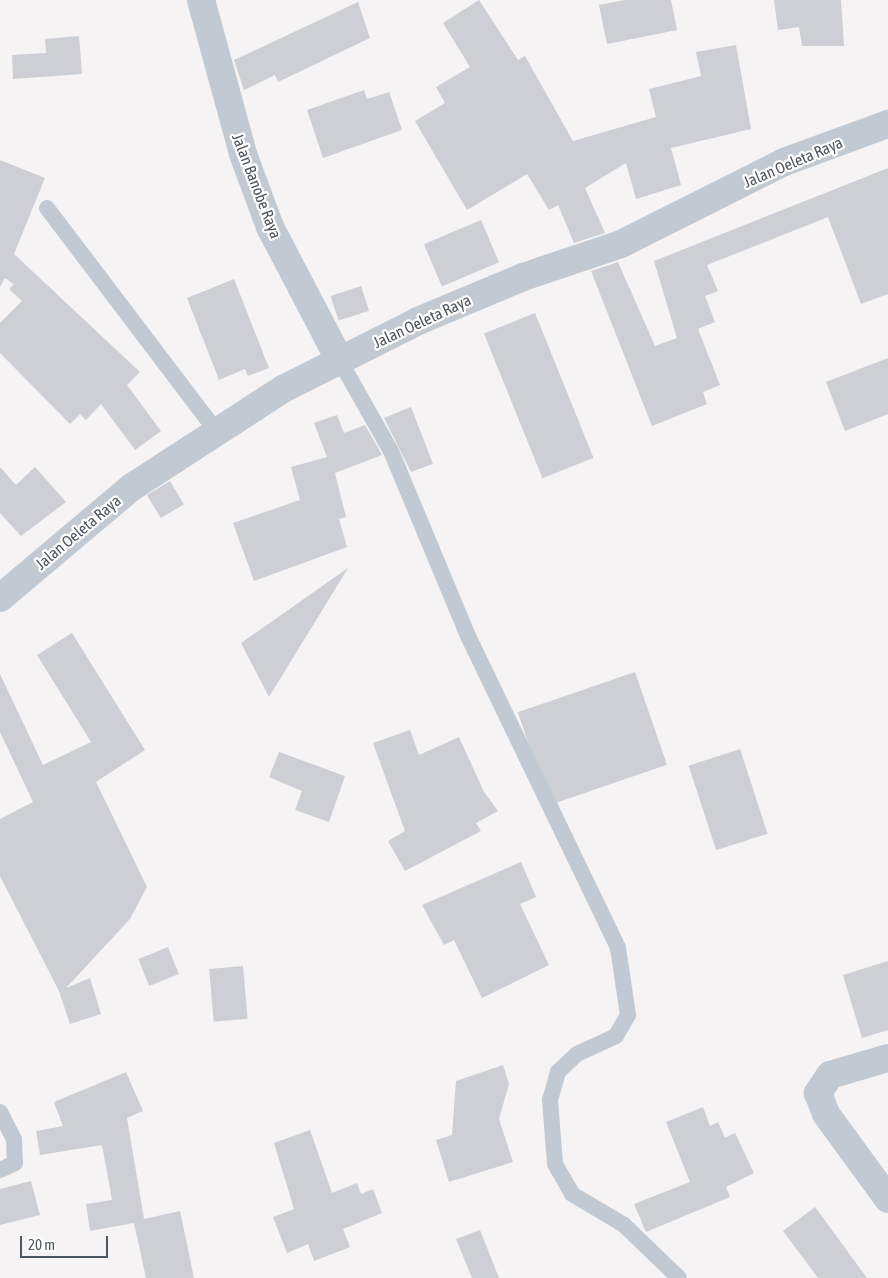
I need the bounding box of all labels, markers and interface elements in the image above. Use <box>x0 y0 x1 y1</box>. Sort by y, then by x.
street label: Jalan Banobe Raya <box>228 131 286 241</box>
street label: Jalan Oeleta Raya <box>741 133 845 191</box>
street label: Jalan Oeleta Raya <box>370 290 474 352</box>
street label: Jalan Oeleta Raya <box>31 491 125 573</box>
scale bar <box>22 1226 110 1258</box>
text: 20 m <box>28 1236 55 1253</box>

